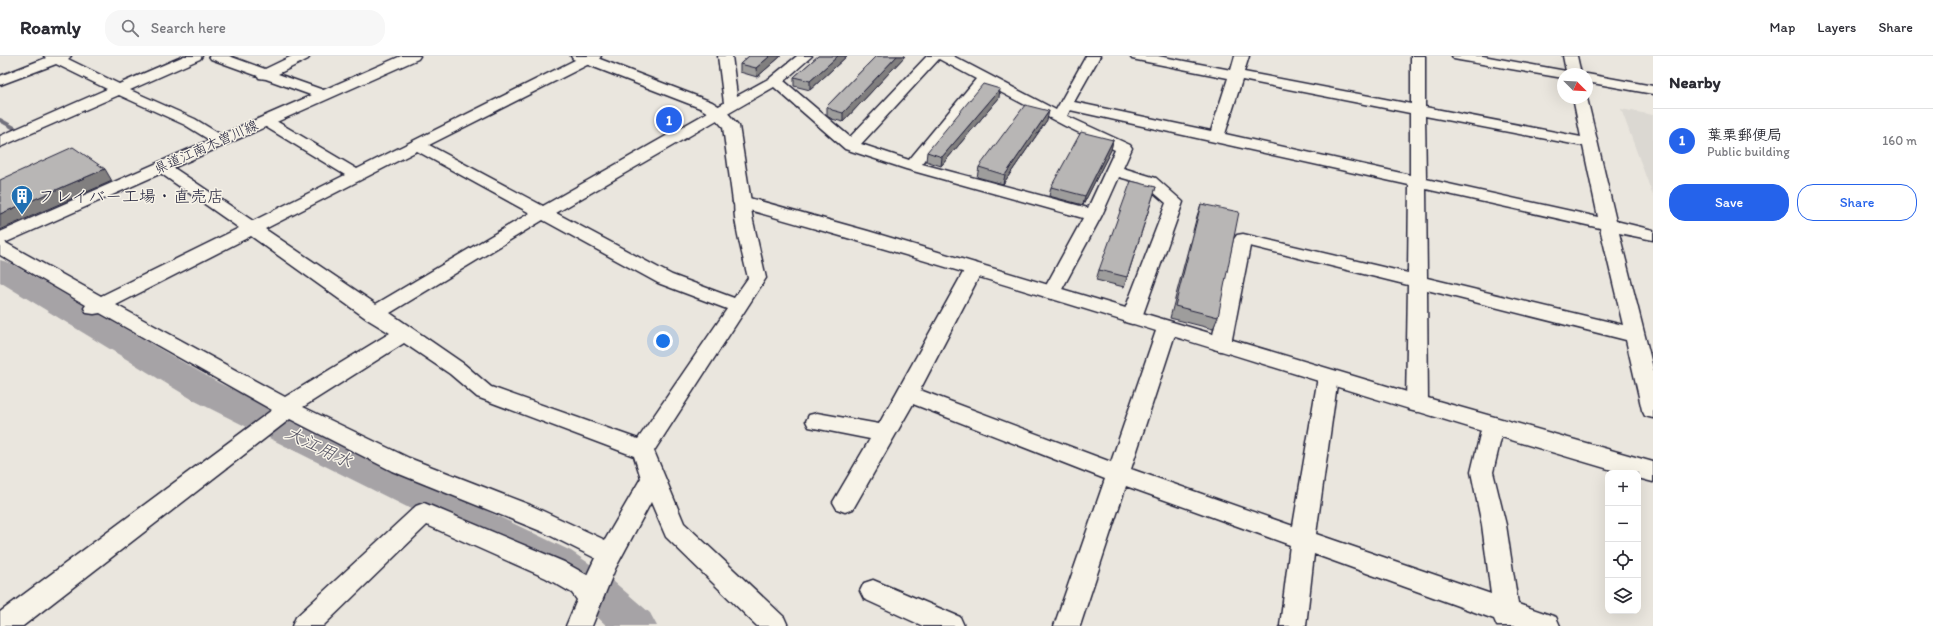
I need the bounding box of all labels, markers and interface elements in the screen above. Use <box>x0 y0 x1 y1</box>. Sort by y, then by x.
search box <box>105 10 385 46</box>
text: Roamly <box>20 16 81 39</box>
icon: search <box>119 17 141 39</box>
text: Search here <box>151 19 226 37</box>
text: Map <box>1770 19 1795 36</box>
text: Layers <box>1817 19 1856 36</box>
text: Share <box>1878 19 1913 36</box>
north arrow <box>1557 68 1593 104</box>
text: Nearby <box>1669 72 1721 92</box>
pin: 1 <box>656 105 682 135</box>
street label: 県道江南木曽川線 <box>151 116 261 178</box>
text: 葉栗郵便局 <box>1707 126 1782 144</box>
text: 1 <box>1679 133 1685 148</box>
text: 160 m <box>1882 133 1917 148</box>
text: Public building <box>1707 144 1790 159</box>
building icon: フレイバー工場・直売店 <box>9 183 35 216</box>
button: Save <box>1669 184 1789 221</box>
button: Share <box>1797 184 1917 221</box>
place label: フレイバー工場・直売店 <box>38 186 224 206</box>
your location <box>653 331 673 351</box>
water label: 大江用水 <box>282 421 356 473</box>
map controls <box>1605 470 1641 614</box>
button: + <box>1605 470 1641 506</box>
button: − <box>1605 506 1641 542</box>
button: locate <box>1605 542 1641 578</box>
button: layers <box>1605 578 1641 614</box>

